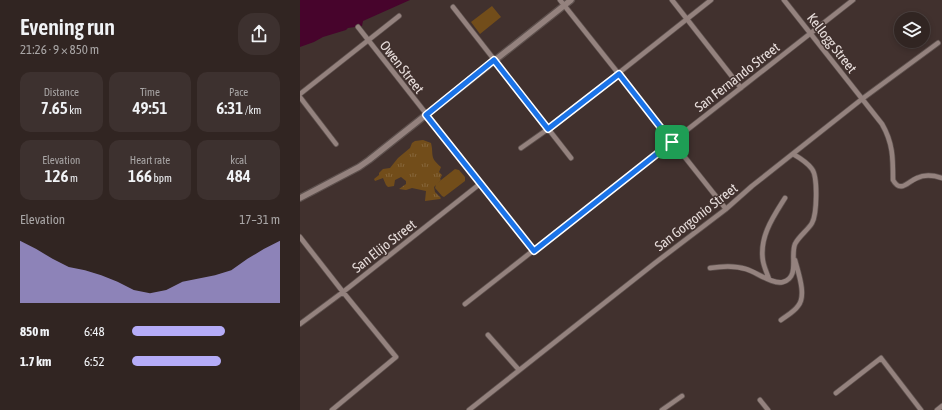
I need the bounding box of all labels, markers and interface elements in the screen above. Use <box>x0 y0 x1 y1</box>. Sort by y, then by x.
street label: Kellogg Street <box>804 10 860 76</box>
map controls <box>894 12 930 48</box>
button: layers <box>894 12 930 48</box>
button: share <box>238 13 280 55</box>
text: Evening run <box>20 14 115 40</box>
street label: Owen Street <box>377 38 427 96</box>
street label: San Fernando Street <box>692 39 782 115</box>
text: 21:26 · 9 × 850 m <box>20 42 99 57</box>
text: Distance <box>44 86 79 98</box>
text: Time <box>140 86 160 98</box>
text: Pace <box>229 86 248 98</box>
text: 7.65 <box>41 98 68 118</box>
text: 49:51 <box>132 98 167 118</box>
text: 6:31 <box>216 98 243 118</box>
text: km <box>68 104 82 116</box>
text: /km <box>243 104 261 116</box>
pin <box>655 125 689 159</box>
icon: arrive <box>661 131 683 153</box>
text: Elevation <box>42 154 80 166</box>
text: Heart rate <box>130 154 170 166</box>
text: kcal <box>230 154 247 166</box>
text: 126 <box>45 166 69 186</box>
text: 166 <box>128 166 152 186</box>
text: 484 <box>227 166 251 186</box>
text: m <box>69 172 78 184</box>
text: bpm <box>152 172 172 184</box>
street label: San Gorgonio Street <box>652 180 740 254</box>
text: Elevation <box>20 212 65 227</box>
text: 17–31 m <box>239 212 280 227</box>
street label: San Elijo Street <box>349 216 419 276</box>
text: 850 m <box>20 324 49 339</box>
text: 6:48 <box>84 324 105 339</box>
text: 1.7 km <box>20 354 51 369</box>
text: 6:52 <box>84 354 105 369</box>

